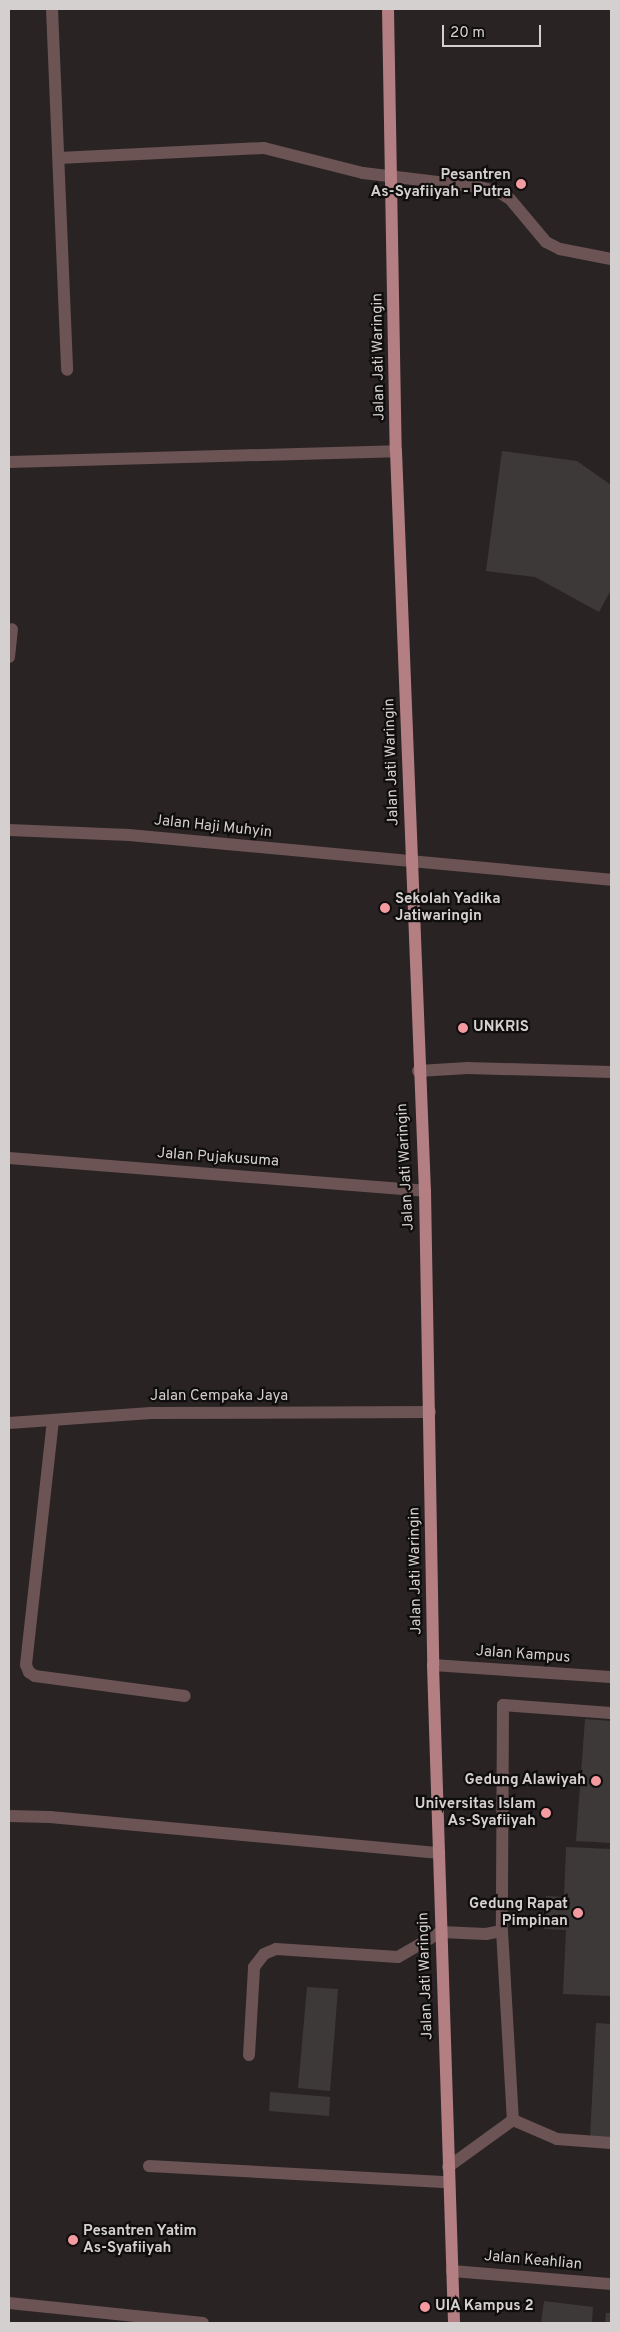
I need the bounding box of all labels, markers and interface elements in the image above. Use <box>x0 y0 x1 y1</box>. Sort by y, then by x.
scale bar <box>445 15 544 47</box>
text: 20 m <box>450 24 485 43</box>
place label: Pesantren As-Syafiiyah - Putra <box>371 166 511 201</box>
marker: Pesantren As-Syafiiyah - Putra <box>515 178 527 190</box>
street label: Jalan Jati Waringin <box>369 293 389 421</box>
street label: Jalan Jati Waringin <box>381 698 403 826</box>
street label: Jalan Haji Muhyin <box>153 812 273 842</box>
place label: Sekolah Yadika Jatiwaringin <box>395 890 501 925</box>
marker: Sekolah Yadika Jatiwaringin <box>379 902 391 914</box>
place label: UNKRIS <box>473 1019 529 1037</box>
marker: UNKRIS <box>457 1022 469 1034</box>
street label: Jalan Jati Waringin <box>394 1103 418 1231</box>
street label: Jalan Pujakusuma <box>156 1145 280 1171</box>
street label: Jalan Cempaka Jaya <box>150 1388 288 1406</box>
street label: Jalan Jati Waringin <box>406 1507 426 1635</box>
street label: Jalan Kampus <box>475 1643 571 1667</box>
place label: Gedung Alawiyah <box>464 1772 586 1790</box>
marker: Gedung Alawiyah <box>590 1775 602 1787</box>
place label: Universitas Islam As-Syafiiyah <box>415 1795 536 1830</box>
marker: Universitas Islam As-Syafiiyah <box>540 1807 552 1819</box>
place label: Gedung Rapat Pimpinan <box>469 1895 568 1930</box>
marker: Gedung Rapat Pimpinan <box>572 1907 584 1919</box>
street label: Jalan Jati Waringin <box>415 1912 437 2040</box>
place label: Pesantren Yatim As-Syafiiyah <box>83 2222 197 2257</box>
marker: Pesantren Yatim As-Syafiiyah <box>67 2234 79 2246</box>
street label: Jalan Keahlian <box>483 2248 583 2274</box>
place label: UIA Kampus 2 <box>435 2298 534 2316</box>
marker: UIA Kampus 2 <box>419 2301 431 2313</box>

